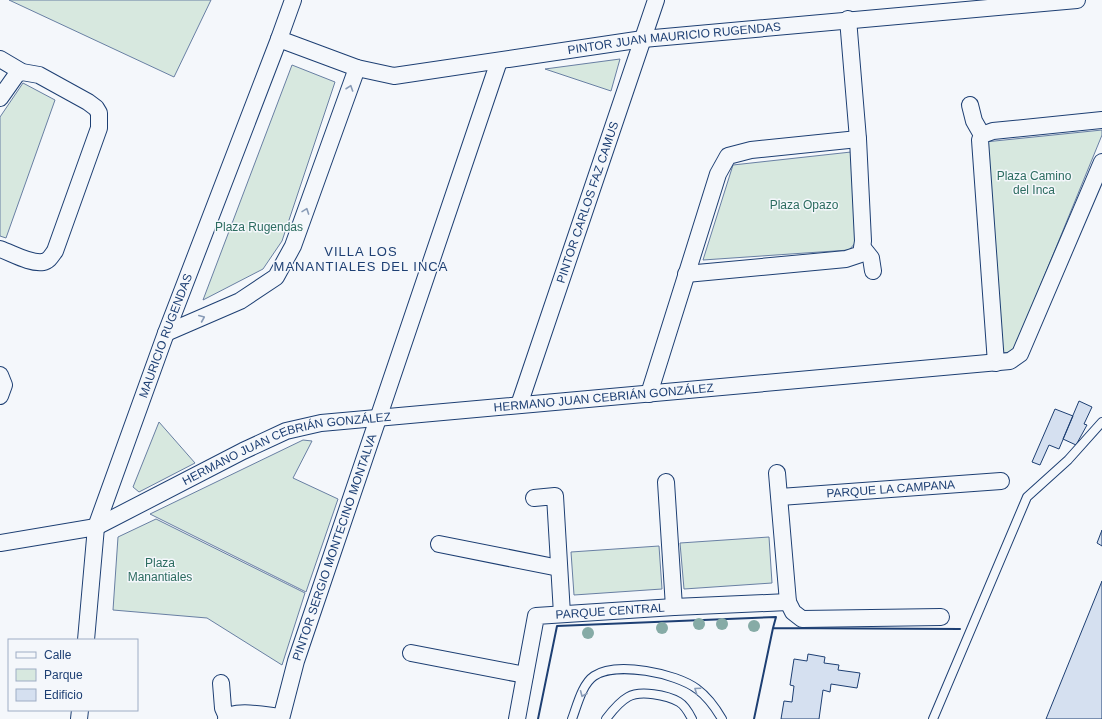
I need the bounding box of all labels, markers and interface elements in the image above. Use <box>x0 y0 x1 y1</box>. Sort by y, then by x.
street label: PINTOR JUAN MAURICIO RUGENDAS <box>567 20 782 57</box>
one-way arrow <box>345 85 353 92</box>
street label: PINTOR CARLOS FAZ CAMUS <box>554 120 621 285</box>
park label: Plaza Camino del Inca <box>997 169 1072 197</box>
park label: Plaza Opazo <box>770 198 839 212</box>
one-way arrow <box>302 207 310 214</box>
park label: Plaza Rugendas <box>215 220 303 234</box>
district label: VILLA LOS MANANTIALES DEL INCA <box>274 244 448 274</box>
street label: MAURICIO RUGENDAS <box>136 272 195 400</box>
one-way arrow <box>198 314 205 322</box>
street label: HERMANO JUAN CEBRIÁN GONZÁLEZ <box>493 381 714 414</box>
street label: HERMANO JUAN CEBRIÁN GONZÁLEZ <box>180 410 392 488</box>
street label: PINTOR SERGIO MONTECINO MONTALVA <box>290 432 379 663</box>
street label: PARQUE LA CAMPANA <box>826 477 956 501</box>
park label: Plaza Manantiales <box>128 556 192 584</box>
street label: PARQUE CENTRAL <box>555 601 665 622</box>
legend <box>8 639 138 711</box>
text: Calle <box>44 648 72 662</box>
text: Parque <box>44 668 83 682</box>
one-way arrow <box>694 687 701 695</box>
text: Edificio <box>44 688 83 702</box>
one-way arrow <box>579 690 587 697</box>

